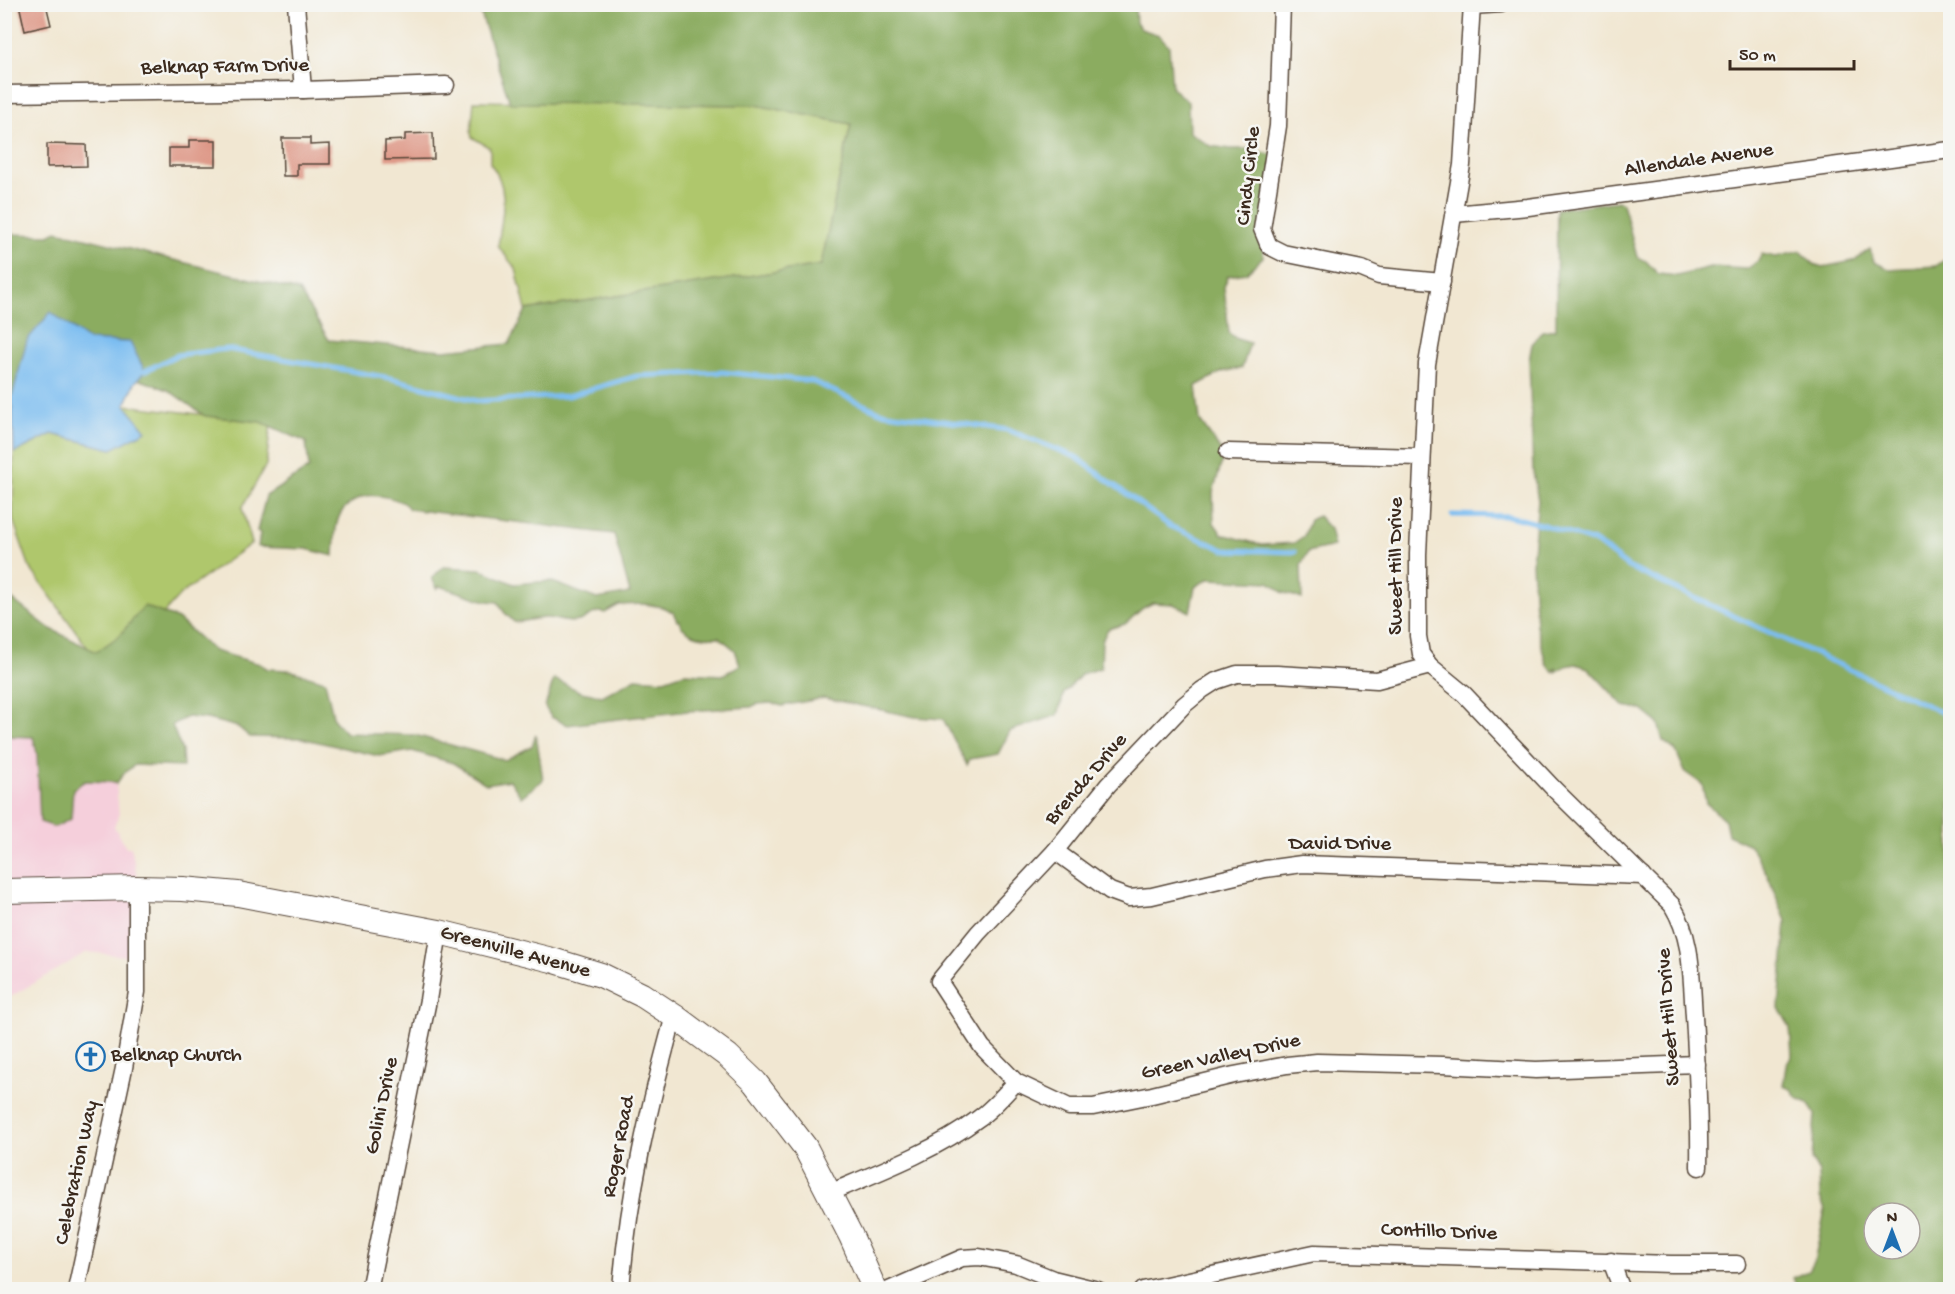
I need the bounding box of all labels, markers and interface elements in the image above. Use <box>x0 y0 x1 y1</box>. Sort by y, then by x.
scale bar <box>1730 33 1854 71</box>
text: 50 m <box>1739 46 1776 67</box>
street label: Belknap Farm Drive <box>140 54 310 82</box>
street label: Cindy Circle <box>1232 124 1268 227</box>
street label: Allendale Avenue <box>1623 138 1776 184</box>
street label: Sweet Hill Drive <box>1385 496 1410 635</box>
street label: Brenda Drive <box>1040 728 1134 832</box>
street label: David Drive <box>1287 833 1392 858</box>
street label: Greenville Avenue <box>437 921 594 985</box>
street label: Sweet Hill Drive <box>1653 946 1687 1087</box>
street label: Green Valley Drive <box>1139 1029 1304 1087</box>
church icon: Belknap Church <box>74 1040 106 1072</box>
place label: Belknap Church <box>110 1044 242 1069</box>
street label: Golini Drive <box>361 1054 406 1157</box>
street label: Roger Road <box>598 1092 642 1200</box>
street label: Celebration Way <box>51 1099 105 1247</box>
north arrow <box>1862 1201 1922 1261</box>
text: N <box>1887 1210 1898 1229</box>
street label: Contillo Drive <box>1380 1218 1499 1248</box>

